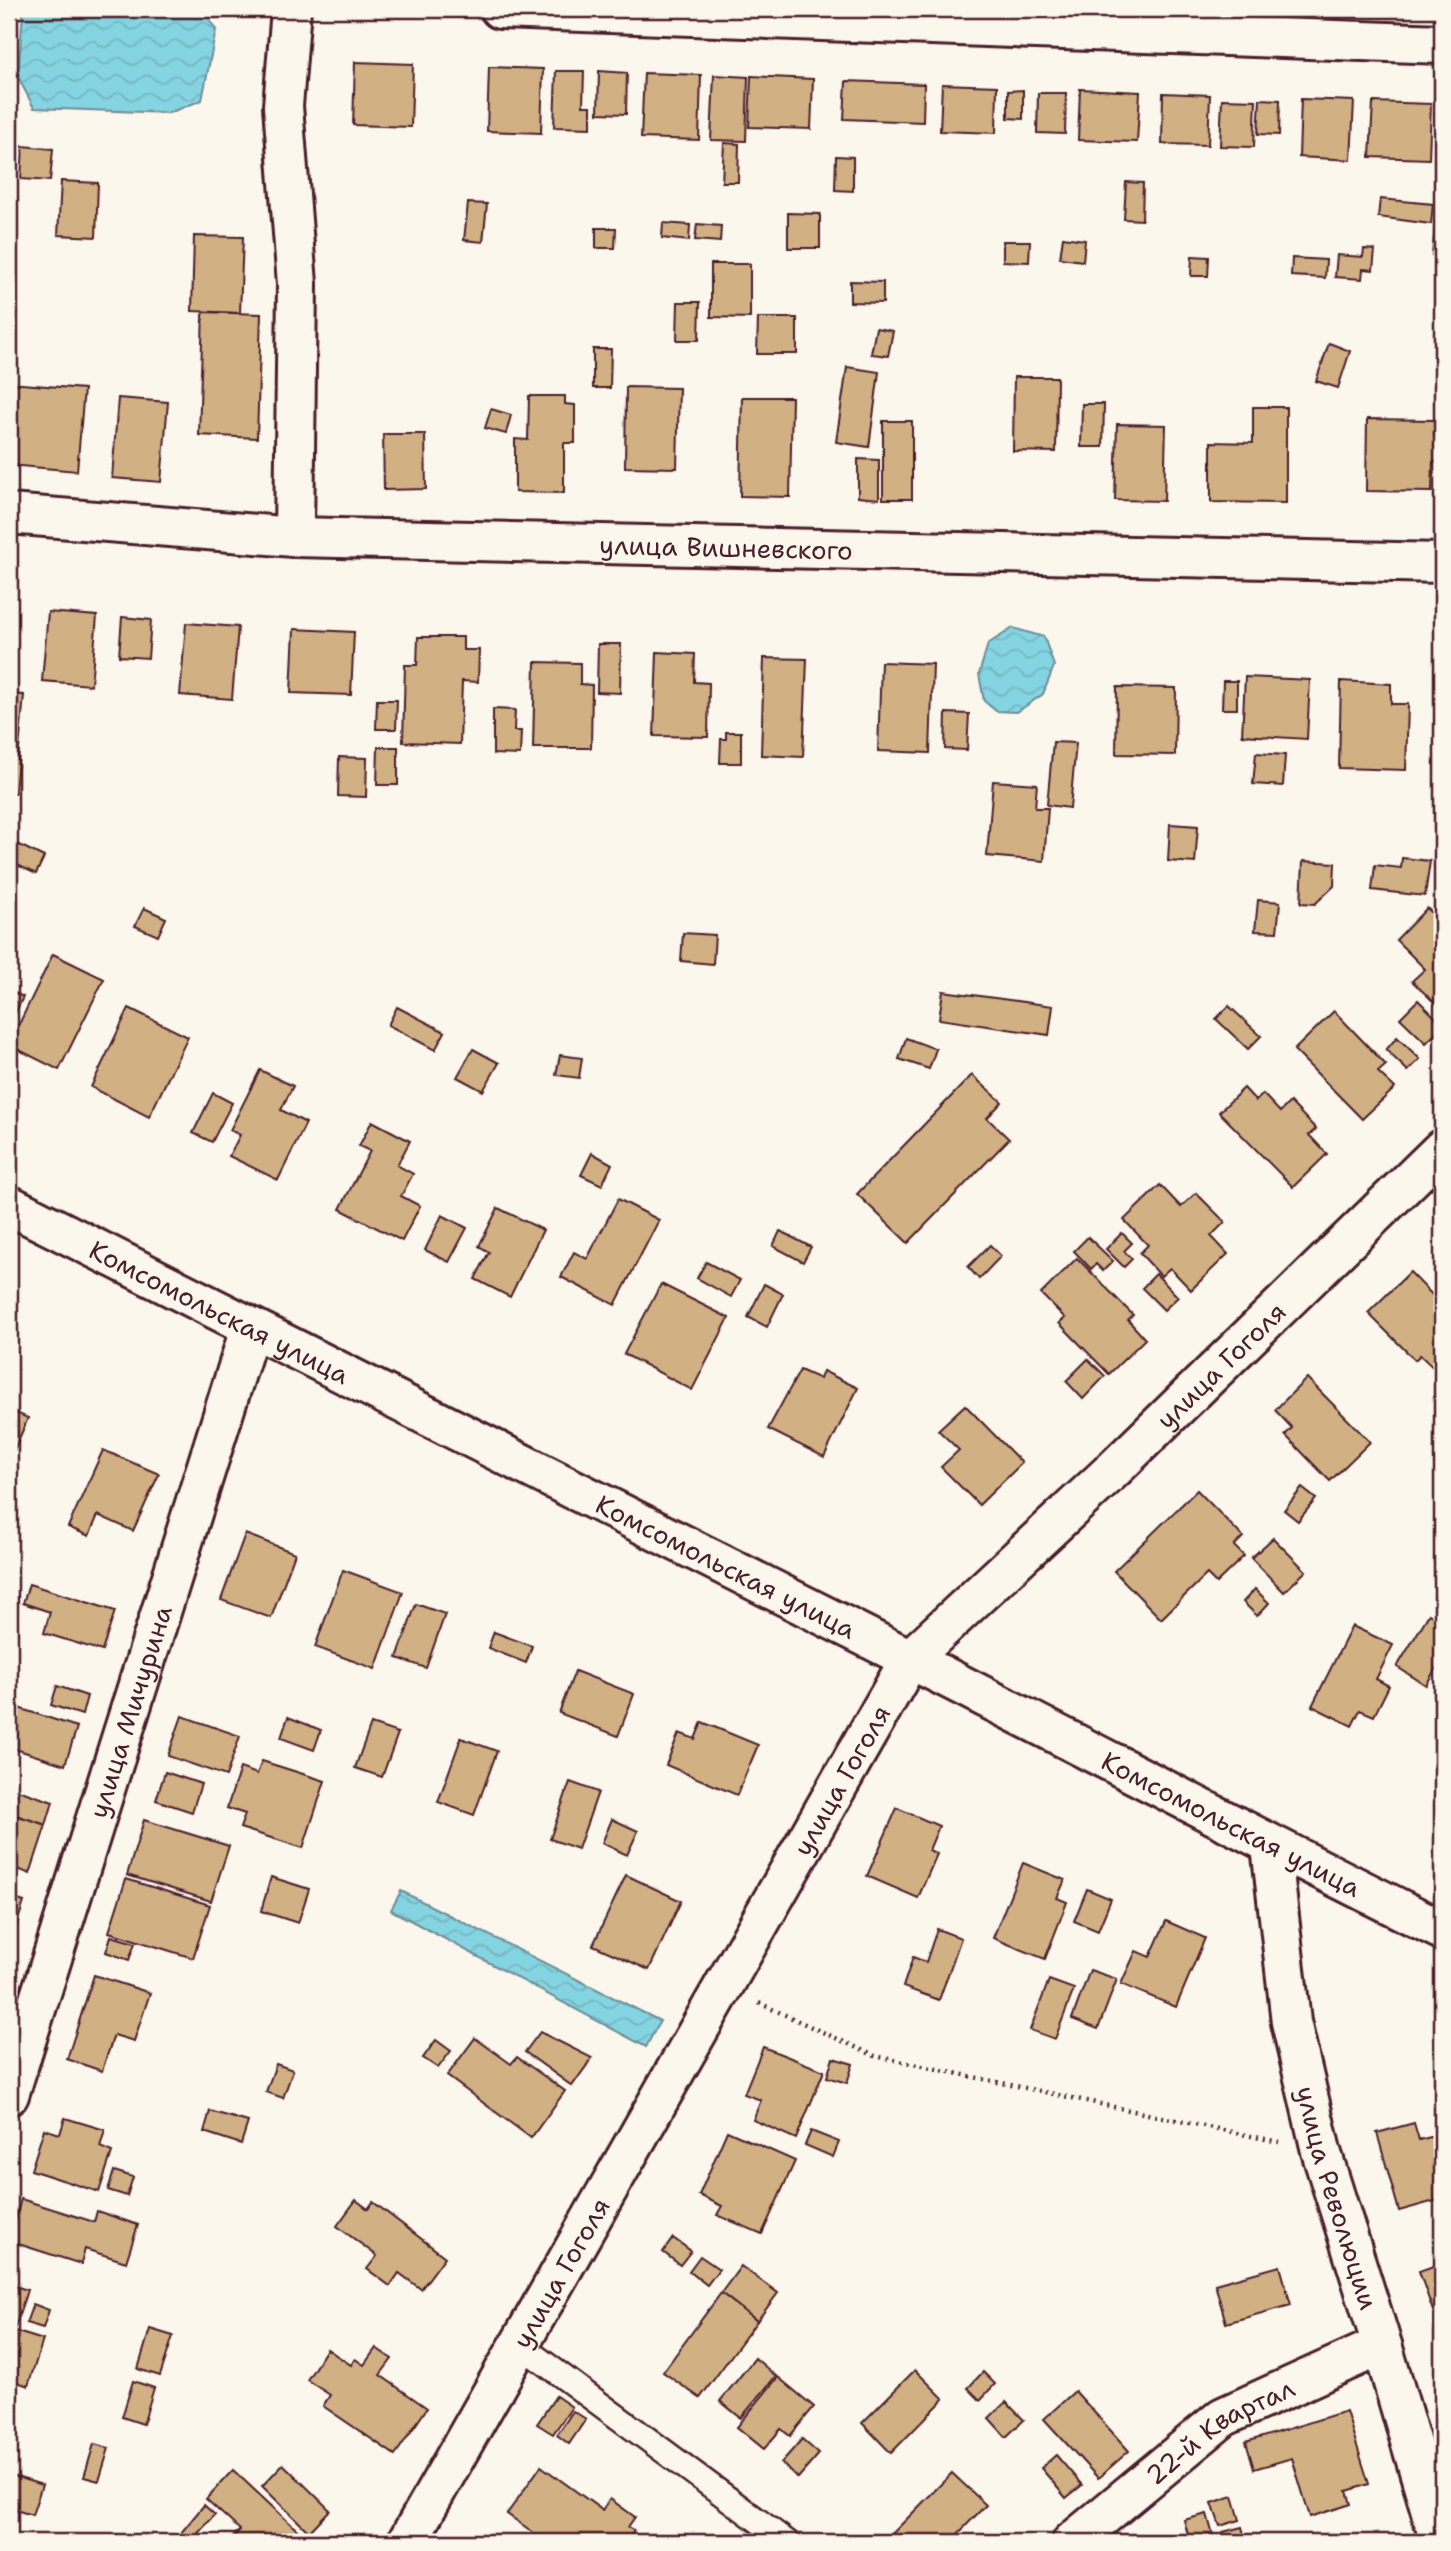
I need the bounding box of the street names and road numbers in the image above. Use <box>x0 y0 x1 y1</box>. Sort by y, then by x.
street label: улица Вишневского <box>599 526 853 567</box>
street label: Комсомольская улица <box>83 1231 355 1392</box>
street label: улица Гоголя <box>1148 1294 1293 1436</box>
street label: Комсомольская улица <box>590 1486 862 1646</box>
street label: улица Мичурина <box>80 1601 180 1822</box>
street label: улица Гоголя <box>784 1698 898 1862</box>
street label: Комсомольская улица <box>1096 1743 1367 1904</box>
street label: улица Революции <box>1289 2082 1387 2314</box>
street label: улица Гоголя <box>504 2191 617 2354</box>
street label: 22-й Квартал <box>1138 2369 1300 2492</box>

